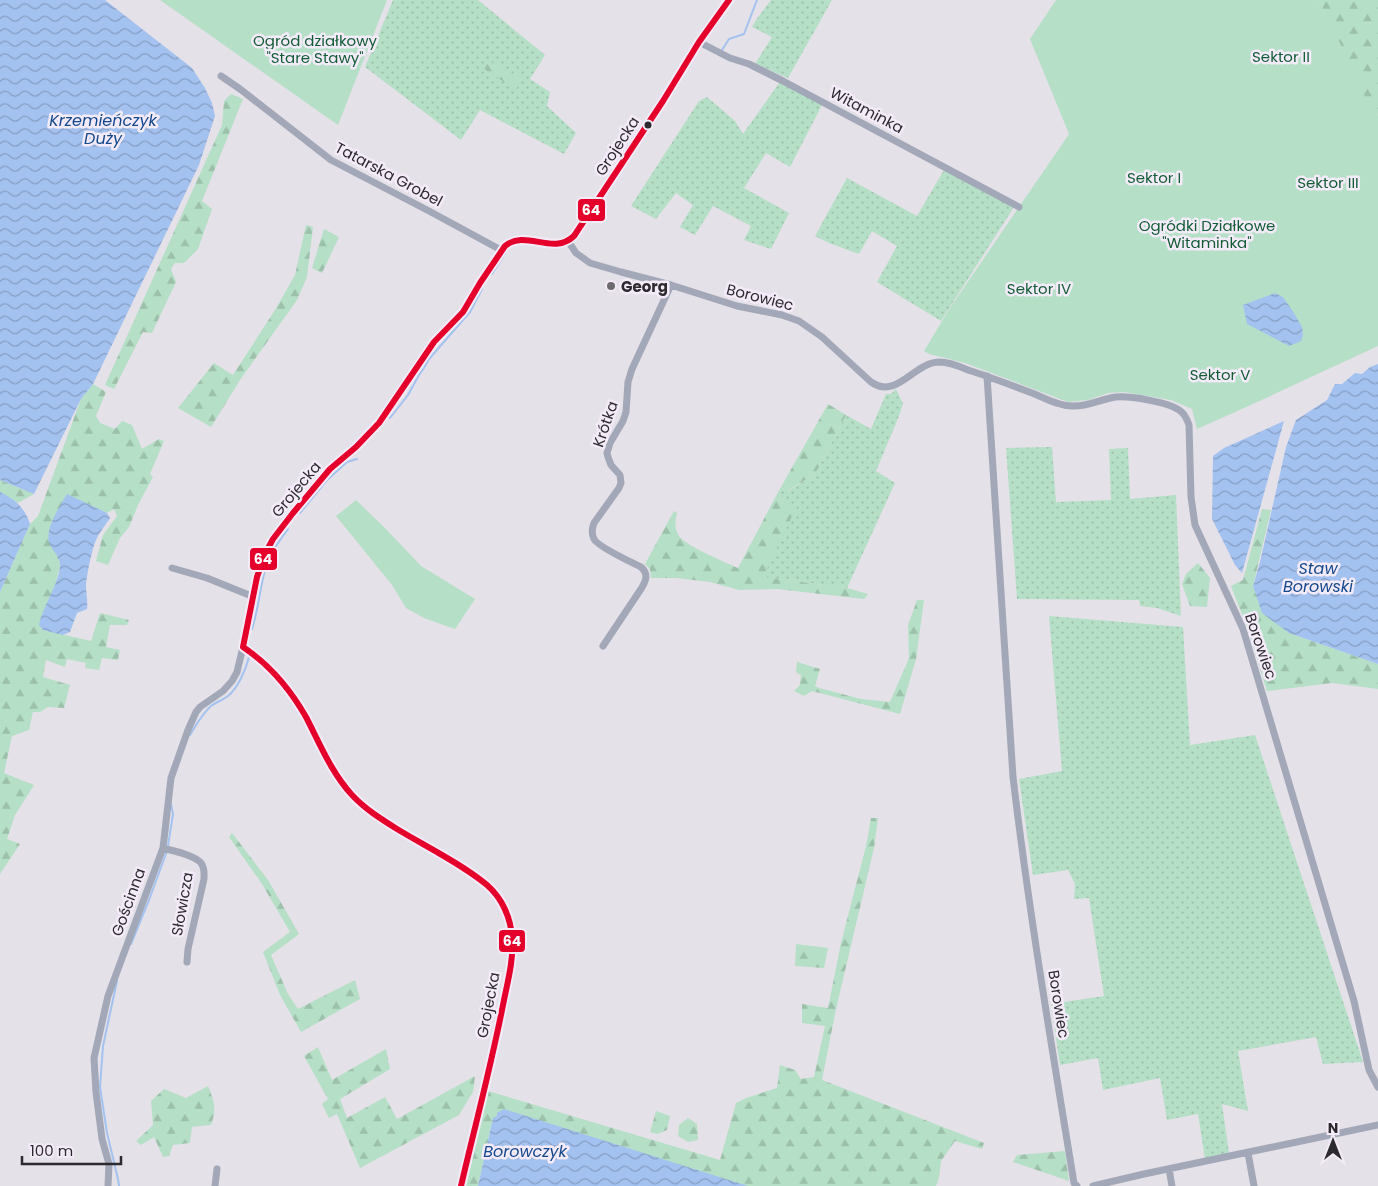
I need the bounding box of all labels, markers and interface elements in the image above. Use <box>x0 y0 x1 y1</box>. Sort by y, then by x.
park label: Ogród działkowy "Stare Stawy" <box>253 30 378 68</box>
park label: Sektor II <box>1252 46 1310 67</box>
street label: Witaminka <box>827 82 907 138</box>
water label: Krzemieńczyk Duży <box>49 109 158 150</box>
street label: Grojecka <box>590 112 644 180</box>
unlabelled marker <box>643 120 653 130</box>
street label: Tatarska Grobel <box>331 137 447 211</box>
park label: Sektor I <box>1127 167 1181 188</box>
park label: Sektor III <box>1297 172 1359 193</box>
line badge: 64 <box>577 198 606 222</box>
text: 64 <box>582 200 600 220</box>
park label: Ogródki Działkowe "Witaminka" <box>1139 215 1275 253</box>
place label: Georg <box>621 276 668 297</box>
park label: Sektor IV <box>1007 278 1071 299</box>
street label: Borowiec <box>724 279 796 315</box>
marker: Georg <box>605 280 617 292</box>
park label: Sektor V <box>1190 364 1250 385</box>
street label: Krótka <box>587 398 623 450</box>
street label: Grojecka <box>266 457 326 521</box>
line badge: 64 <box>249 547 278 571</box>
text: 64 <box>254 549 272 569</box>
water label: Staw Borowski <box>1283 557 1354 598</box>
street label: Borowiec <box>1240 610 1282 682</box>
street label: Gościnna <box>106 865 150 939</box>
street label: Słowicza <box>166 871 198 937</box>
line badge: 64 <box>498 929 526 953</box>
text: 64 <box>503 931 521 951</box>
street label: Borowiec <box>1043 969 1075 1039</box>
street label: Grojecka <box>471 970 505 1040</box>
north arrow <box>1308 1116 1358 1166</box>
text: N <box>1328 1118 1338 1138</box>
scale bar <box>22 1134 121 1166</box>
text: 100 m <box>30 1140 73 1161</box>
water label: Borowczyk <box>483 1140 568 1163</box>

